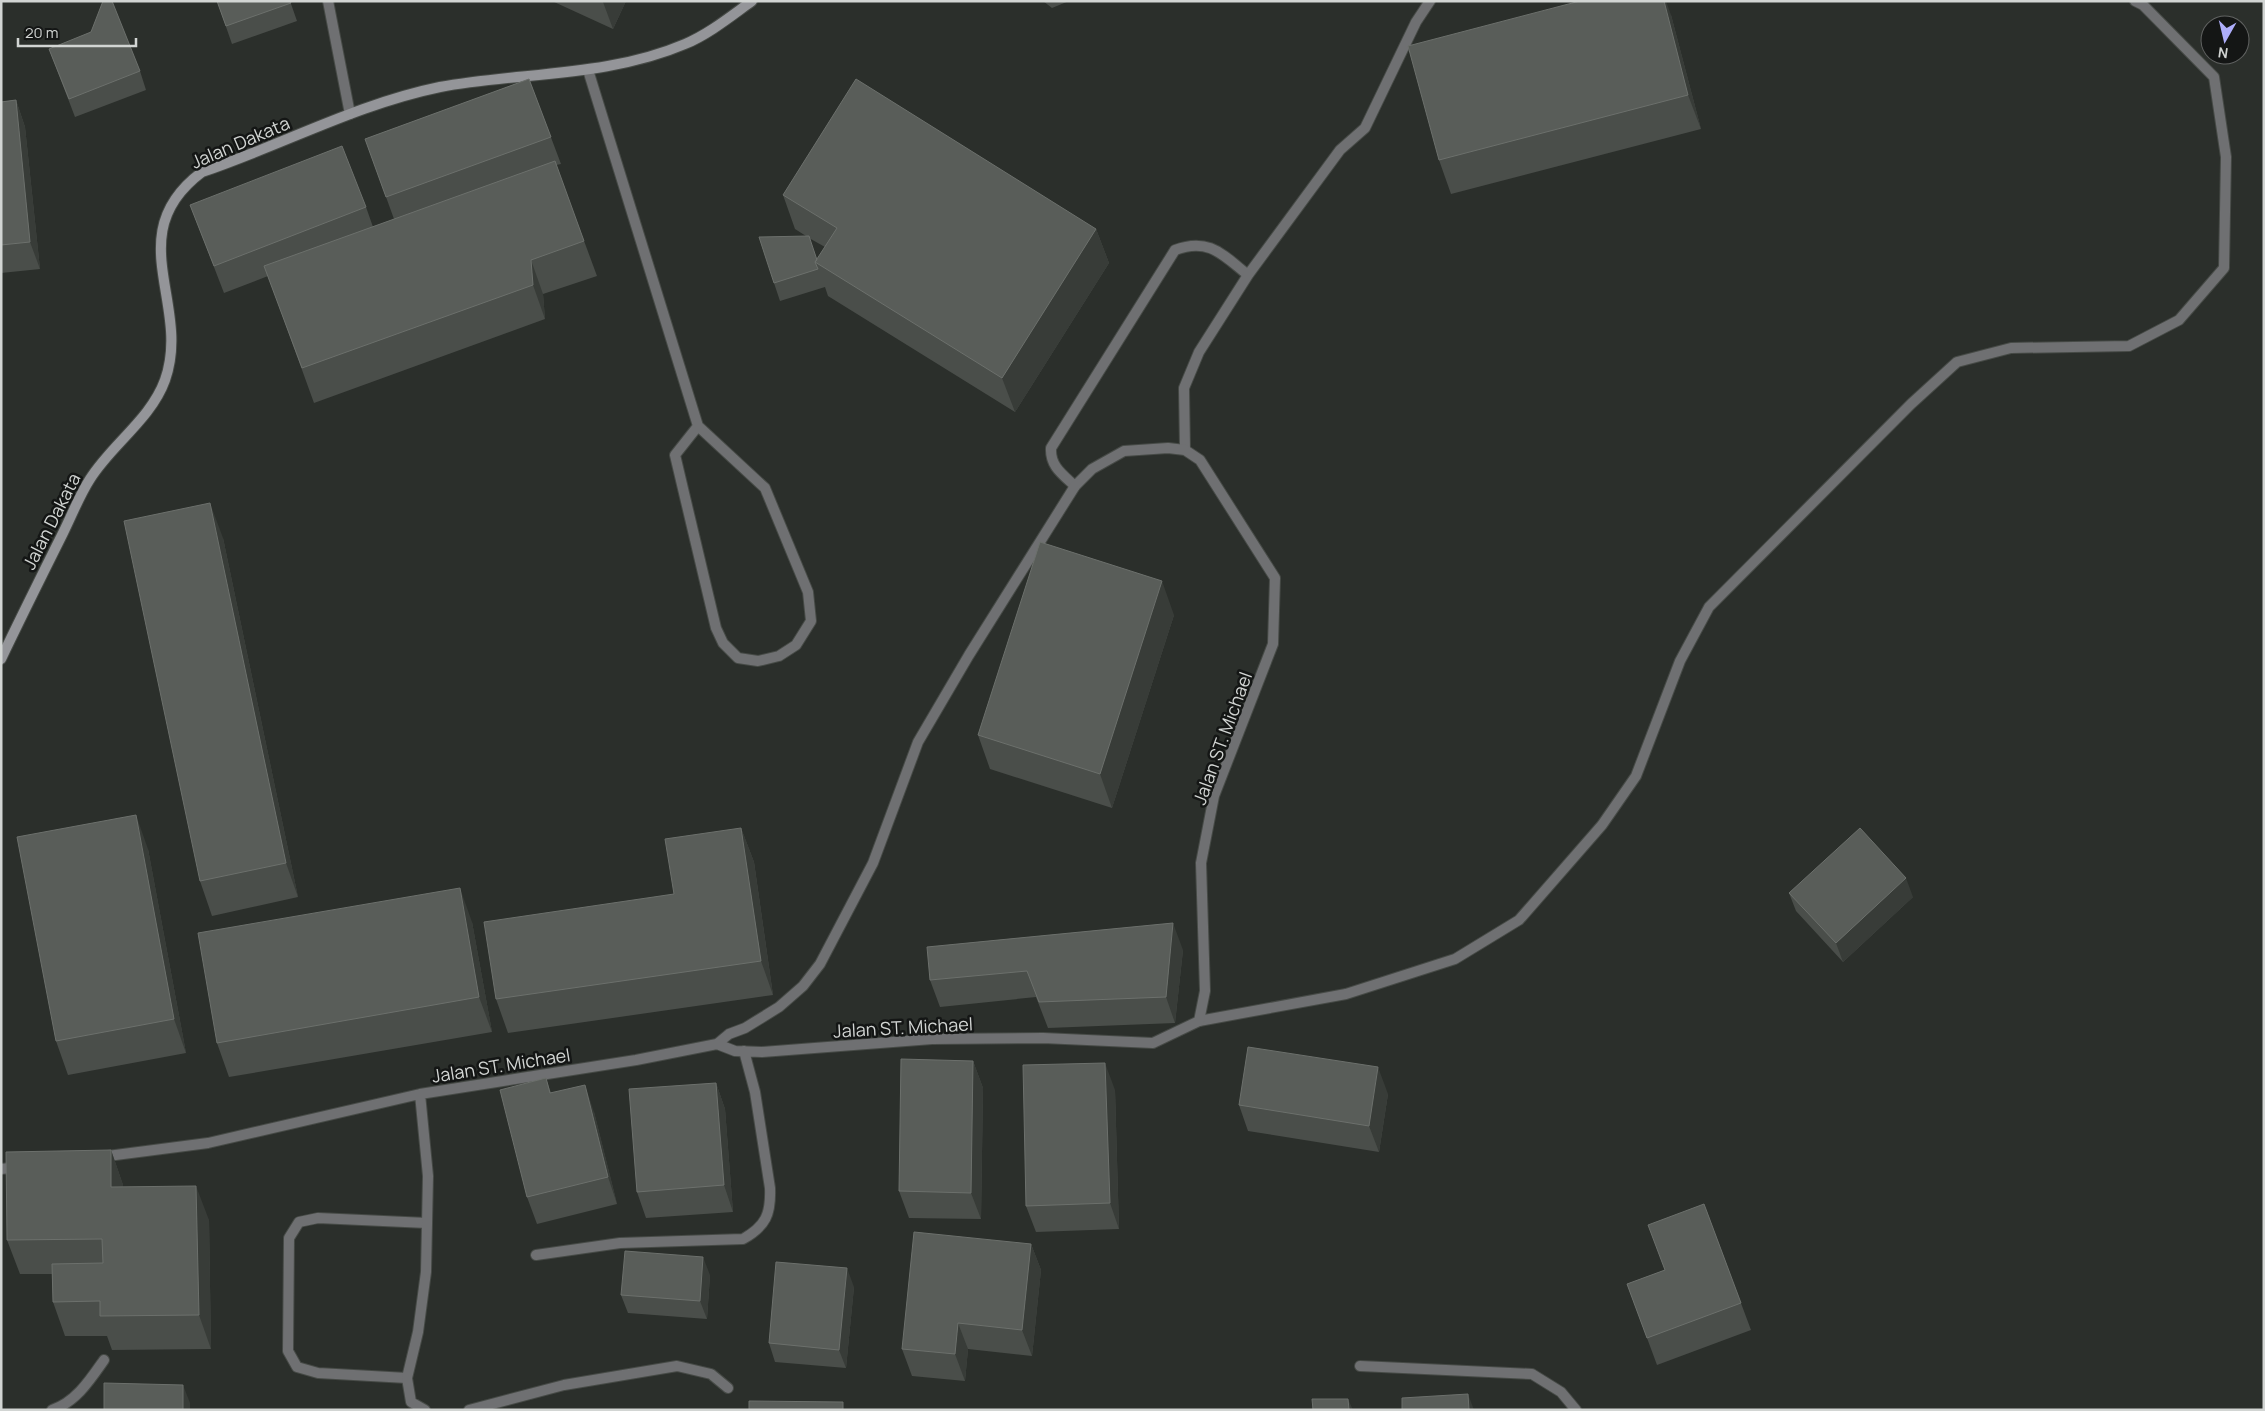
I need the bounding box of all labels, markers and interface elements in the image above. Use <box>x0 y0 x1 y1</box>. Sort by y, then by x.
scale bar <box>18 15 135 47</box>
north arrow <box>2200 15 2250 65</box>
text: 20 m <box>25 22 58 43</box>
text: N <box>2217 43 2229 63</box>
street label: Jalan Dakata <box>187 110 293 174</box>
street label: Jalan Dakata <box>16 469 86 573</box>
street label: Jalan ST. Michael <box>1187 668 1257 808</box>
street label: Jalan ST. Michael <box>833 1011 973 1043</box>
street label: Jalan ST. Michael <box>430 1042 572 1088</box>

